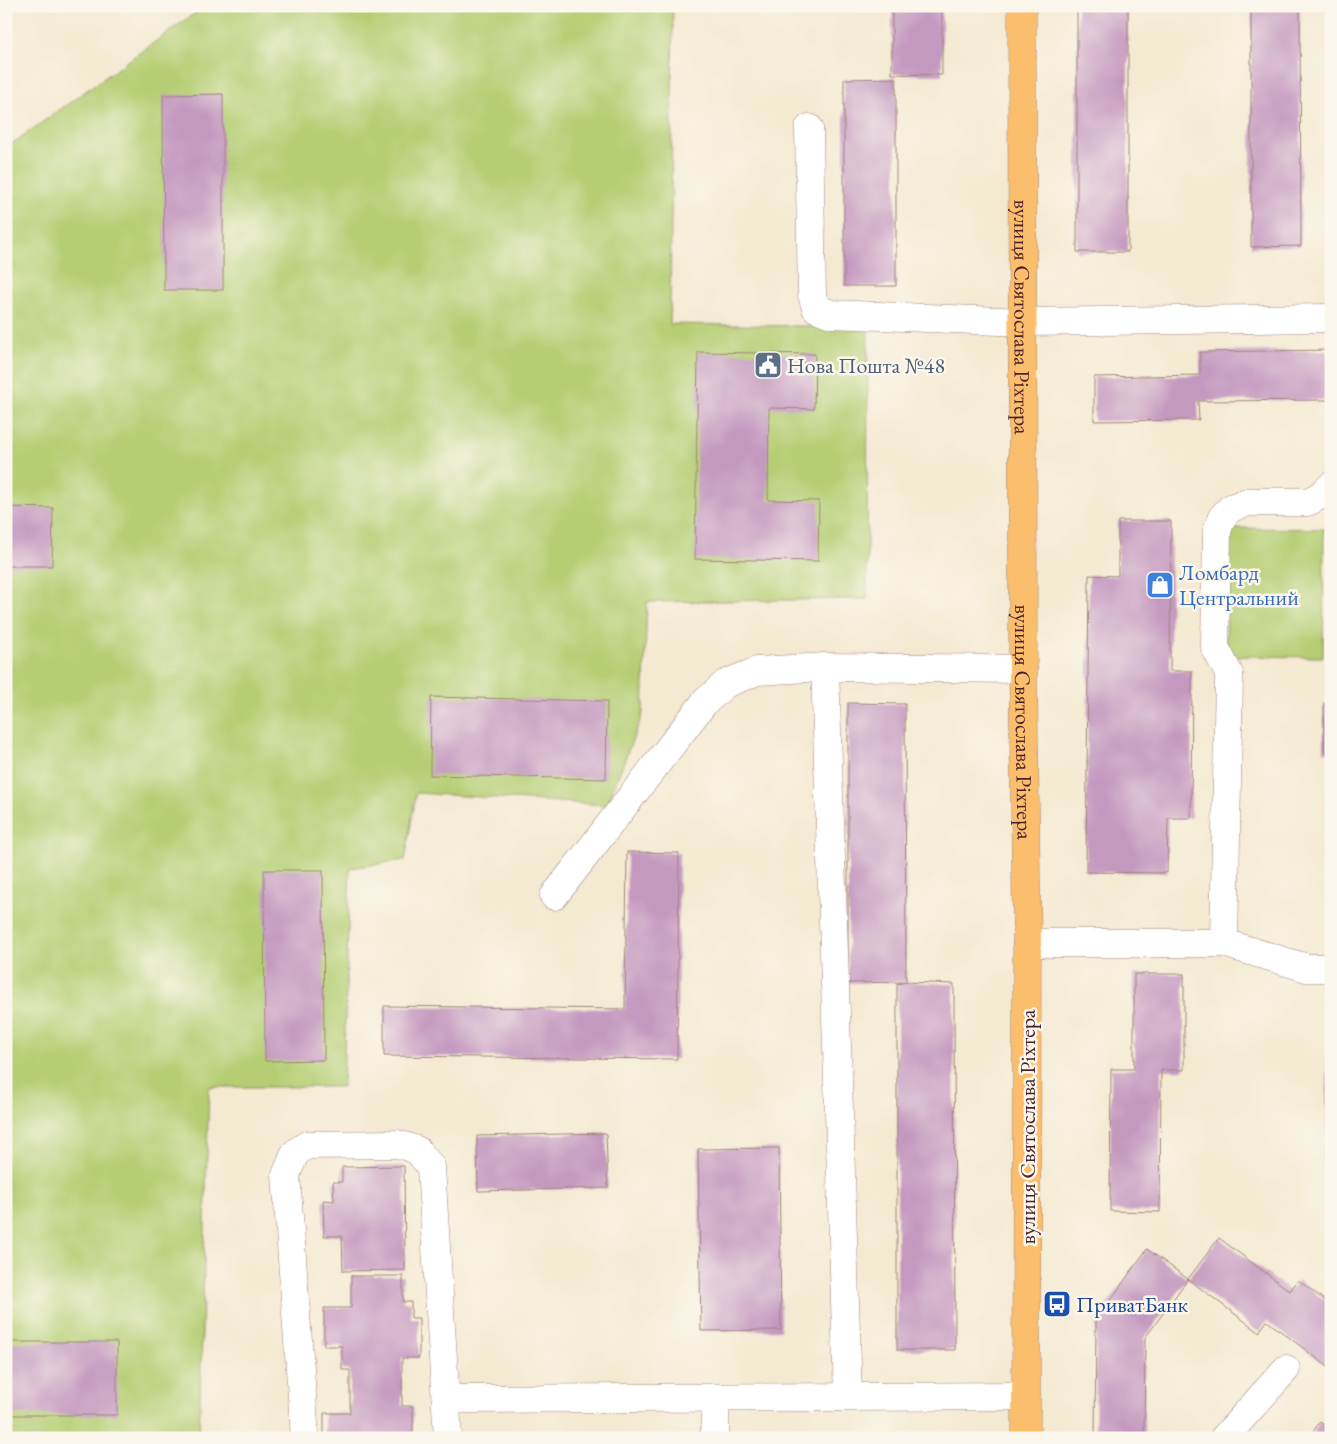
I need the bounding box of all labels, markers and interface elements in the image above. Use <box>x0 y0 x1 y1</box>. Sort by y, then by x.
street label: вулиця Святослава Ріхтера <box>1007 199 1037 435</box>
public building icon: Нова Пошта №48 <box>753 350 783 380</box>
place label: Нова Пошта №48 <box>787 351 945 380</box>
place label: Ломбард Центральний <box>1179 558 1299 612</box>
shop icon: Ломбард Центральний <box>1145 570 1175 600</box>
street label: вулиця Святослава Ріхтера <box>1008 604 1039 840</box>
street label: вулиця Святослава Ріхтера <box>1013 1009 1042 1245</box>
bus stop icon: ПриватБанк <box>1042 1289 1072 1319</box>
place label: ПриватБанк <box>1076 1290 1189 1319</box>

